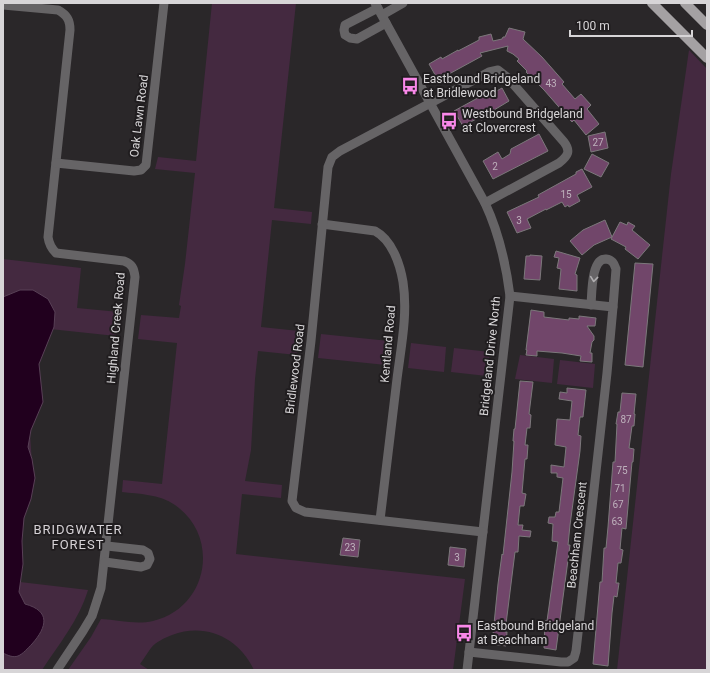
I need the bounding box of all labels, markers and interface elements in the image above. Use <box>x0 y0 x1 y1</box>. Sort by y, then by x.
scale bar <box>570 12 692 38</box>
text: 100 m <box>576 19 610 33</box>
place label: Eastbound Bridgeland at Bridlewood <box>423 72 540 100</box>
street label: Oak Lawn Road <box>127 74 151 158</box>
bus stop icon: Eastbound Bridgeland at Bridlewood <box>400 76 420 96</box>
house number: 43 <box>545 78 557 89</box>
place label: Westbound Bridgeland at Clovercrest <box>462 107 583 135</box>
bus stop icon: Westbound Bridgeland at Clovercrest <box>439 111 459 131</box>
house number: 27 <box>592 137 604 148</box>
house number: 2 <box>492 161 498 172</box>
house number: 15 <box>560 189 572 200</box>
house number: 3 <box>516 215 522 226</box>
street label: Highland Creek Road <box>104 272 128 384</box>
one-way arrow <box>589 276 598 282</box>
street label: Bridgeland Drive North <box>477 295 503 417</box>
street label: Kentland Road <box>378 305 398 383</box>
street label: Bridlewood Road <box>283 323 307 415</box>
house number: 87 <box>620 414 632 425</box>
house number: 75 <box>616 465 628 476</box>
street label: Beachham Crescent <box>564 481 590 589</box>
house number: 71 <box>614 483 626 494</box>
house number: 67 <box>612 499 624 510</box>
house number: 63 <box>611 516 623 527</box>
district label: BRIDGWATER FOREST <box>33 522 123 552</box>
house number: 23 <box>344 542 356 553</box>
house number: 3 <box>454 552 460 563</box>
place label: Eastbound Bridgeland at Beachham <box>477 619 594 647</box>
bus stop icon: Eastbound Bridgeland at Beachham <box>454 623 474 643</box>

